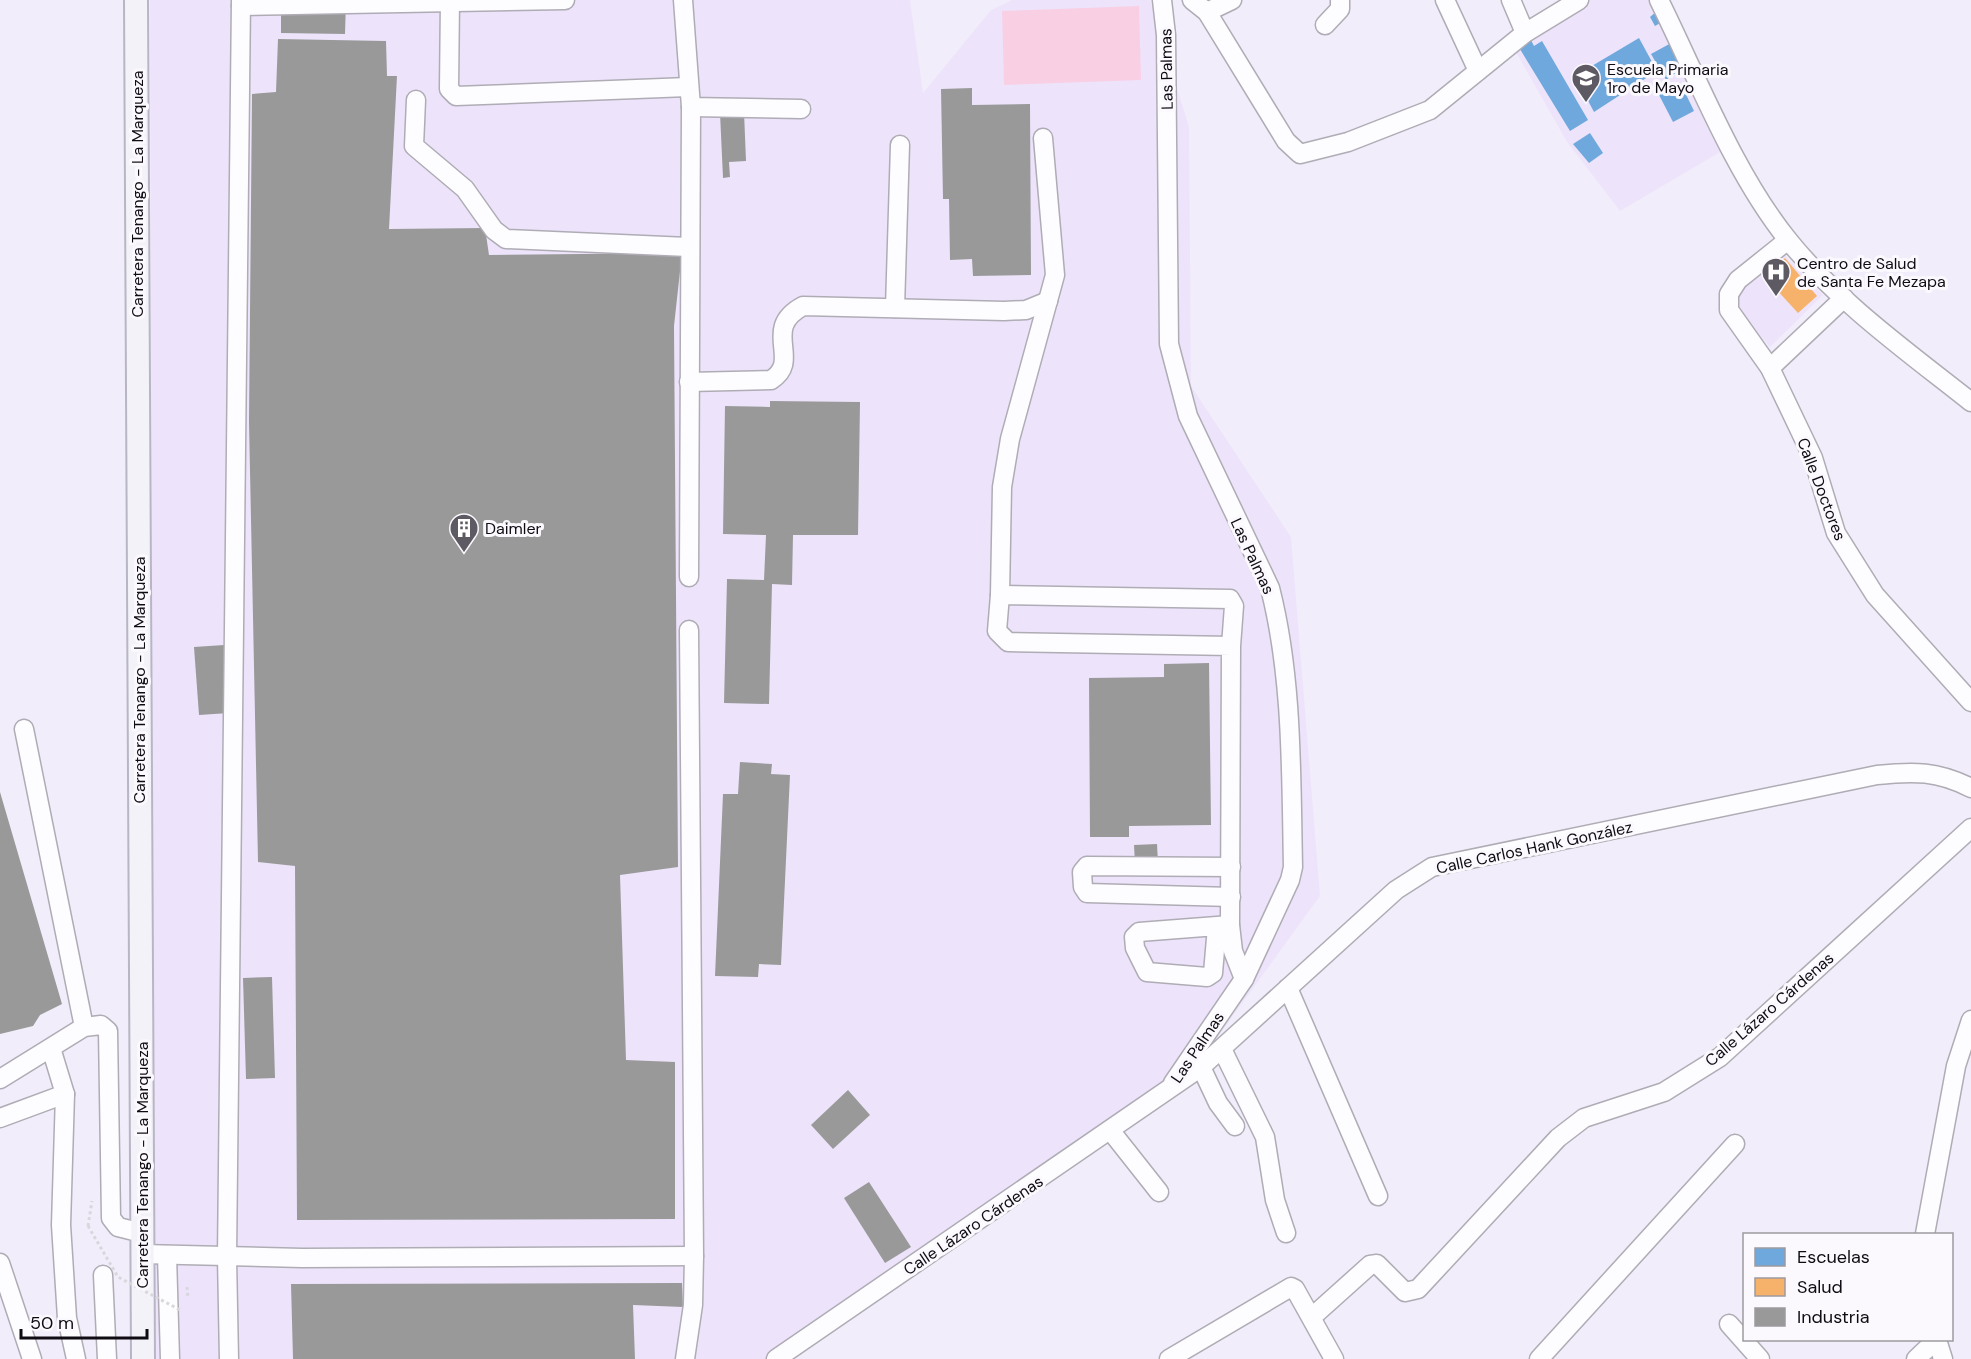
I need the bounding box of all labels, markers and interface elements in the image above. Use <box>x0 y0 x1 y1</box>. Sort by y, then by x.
street label: Las Palmas <box>1155 28 1178 110</box>
place label: Escuela Primaria 1ro de Mayo <box>1607 59 1728 98</box>
school or university icon: Escuela Primaria 1ro de Mayo <box>1570 62 1602 104</box>
street label: Carretera Tenango - La Marqueza <box>127 71 148 318</box>
place label: Centro de Salud de Santa Fe Mezapa <box>1797 253 1946 292</box>
hospital icon: Centro de Salud de Santa Fe Mezapa <box>1760 256 1792 298</box>
street label: Calle Doctores <box>1792 435 1851 544</box>
building icon: Daimler <box>448 512 480 554</box>
street label: Las Palmas <box>1226 515 1279 598</box>
place label: Daimler <box>485 518 541 539</box>
street label: Carretera Tenango - La Marqueza <box>129 557 150 804</box>
street label: Calle Carlos Hank González <box>1434 816 1634 879</box>
street label: Calle Lázaro Cárdenas <box>1701 948 1838 1071</box>
street label: Las Palmas <box>1166 1008 1229 1087</box>
street label: Carretera Tenango - La Marqueza <box>132 1042 153 1289</box>
street label: Calle Lázaro Cárdenas <box>899 1171 1047 1280</box>
legend <box>1743 1233 1953 1341</box>
text: Escuelas <box>1797 1245 1870 1269</box>
text: Salud <box>1797 1275 1843 1299</box>
scale bar <box>21 1302 147 1340</box>
text: Industria <box>1797 1305 1870 1329</box>
text: 50 m <box>30 1311 74 1335</box>

